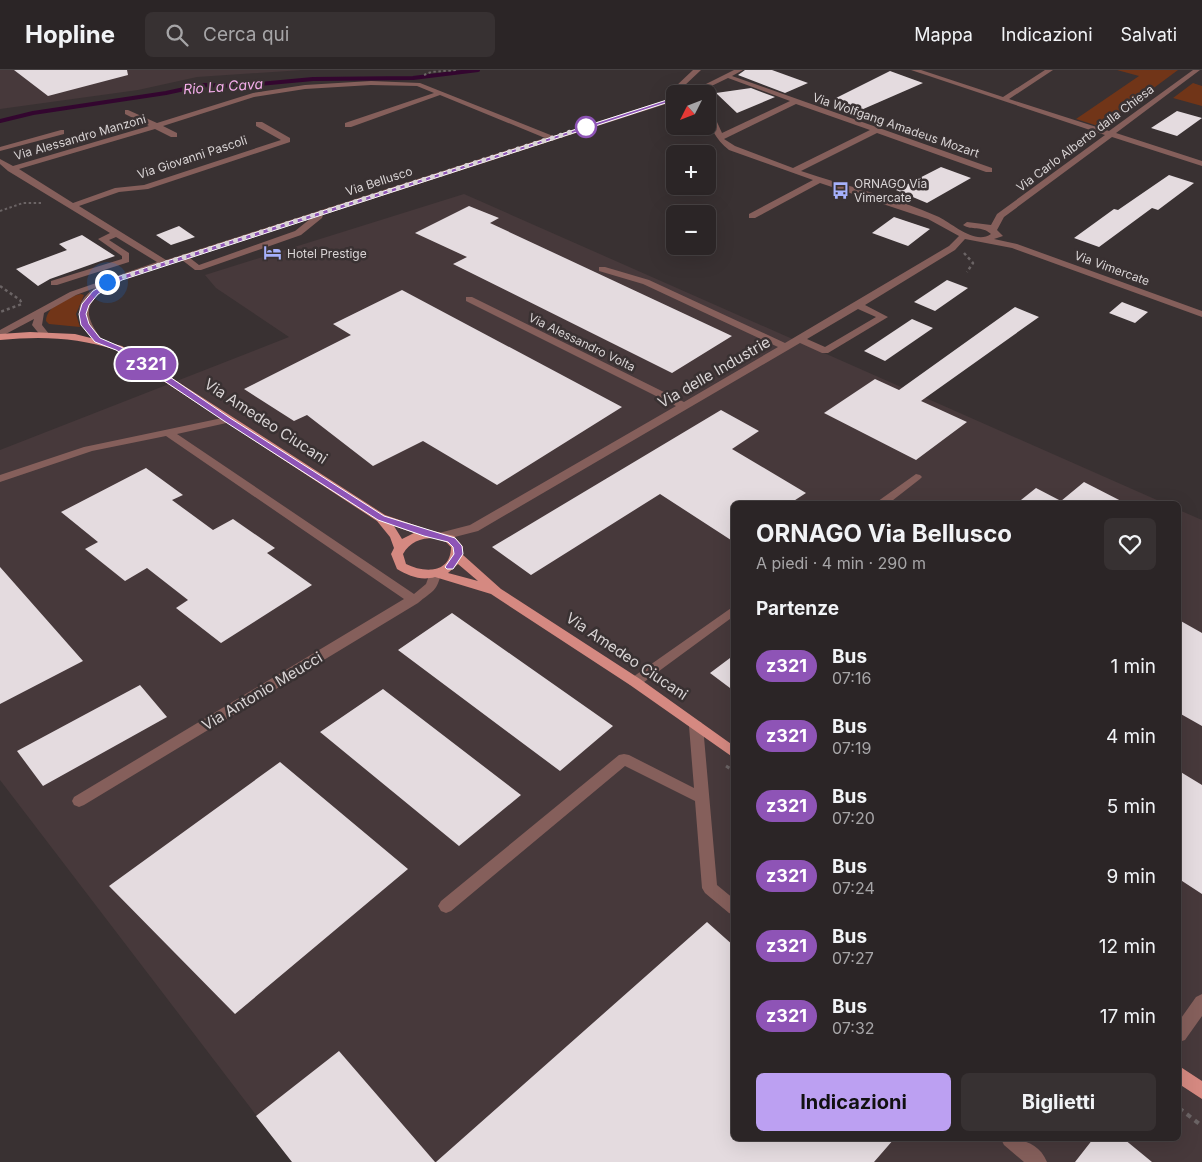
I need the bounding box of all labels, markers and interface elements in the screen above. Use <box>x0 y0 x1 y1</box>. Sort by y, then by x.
search box <box>145 12 495 57</box>
text: Hopline <box>25 20 115 49</box>
icon: search <box>163 21 191 49</box>
text: Cerca qui <box>203 23 289 46</box>
text: Mappa <box>914 24 973 45</box>
text: Indicazioni <box>1001 24 1093 45</box>
text: Salvati <box>1121 24 1177 45</box>
water label: Rio La Cava <box>183 75 264 97</box>
street label: Via Carlo Alberto dalla Chiesa <box>1013 81 1157 195</box>
north arrow <box>666 85 716 135</box>
map controls <box>666 85 716 255</box>
street label: Via Wolfgang Amadeus Mozart <box>811 89 981 161</box>
street label: Via Alessandro Manzoni <box>12 111 148 163</box>
unlabelled marker <box>575 116 597 138</box>
street label: Via Giovanni Pascoli <box>135 132 249 182</box>
button: + <box>666 145 716 195</box>
street label: Via Bellusco <box>344 163 414 199</box>
place label: ORNAGO Via Vimercate <box>854 176 927 205</box>
bus stop icon: ORNAGO Via Vimercate <box>830 180 850 200</box>
button: − <box>666 205 716 255</box>
hotel icon: Hotel Prestige <box>263 243 283 263</box>
place label: Hotel Prestige <box>287 246 367 261</box>
street label: Via Vimercate <box>1072 247 1152 289</box>
your location <box>95 270 120 295</box>
street label: Via Alessandro Volta <box>526 310 638 374</box>
street label: Via delle Industrie <box>654 332 774 412</box>
line badge: z321 <box>111 348 181 380</box>
text: z321 <box>125 353 167 374</box>
street label: Via Amedeo Ciucani <box>201 374 331 468</box>
button: heart <box>1104 518 1156 570</box>
text: ORNAGO Via Bellusco <box>756 519 1012 548</box>
text: A piedi · 4 min · 290 m <box>756 553 926 573</box>
text: Partenze <box>756 597 839 620</box>
street label: Via Amedeo Ciucani <box>562 608 692 704</box>
text: Bus <box>832 645 867 668</box>
street label: Via Antonio Meucci <box>198 648 326 734</box>
text: z321 <box>766 655 807 676</box>
text: 1 min <box>1110 655 1156 678</box>
text: 07:16 <box>832 668 871 688</box>
text: Bus <box>832 715 867 738</box>
text: z321 <box>766 725 807 746</box>
text: 4 min <box>1106 725 1156 748</box>
text: 07:19 <box>832 738 871 758</box>
text: Bus <box>832 785 867 808</box>
text: z321 <box>766 795 807 816</box>
text: 5 min <box>1107 795 1156 818</box>
text: 07:20 <box>832 808 875 828</box>
text: Bus <box>832 855 867 878</box>
text: z321 <box>766 865 807 886</box>
text: 9 min <box>1106 865 1156 888</box>
text: 07:24 <box>832 878 875 898</box>
text: Bus <box>832 925 867 948</box>
text: z321 <box>766 935 807 956</box>
text: 12 min <box>1099 935 1156 958</box>
text: 07:27 <box>832 948 874 968</box>
text: Bus <box>832 995 867 1018</box>
text: z321 <box>766 1005 807 1026</box>
text: 17 min <box>1100 1005 1156 1028</box>
text: 07:32 <box>832 1018 875 1038</box>
button: Indicazioni <box>756 1073 951 1131</box>
button: Biglietti <box>961 1073 1156 1131</box>

